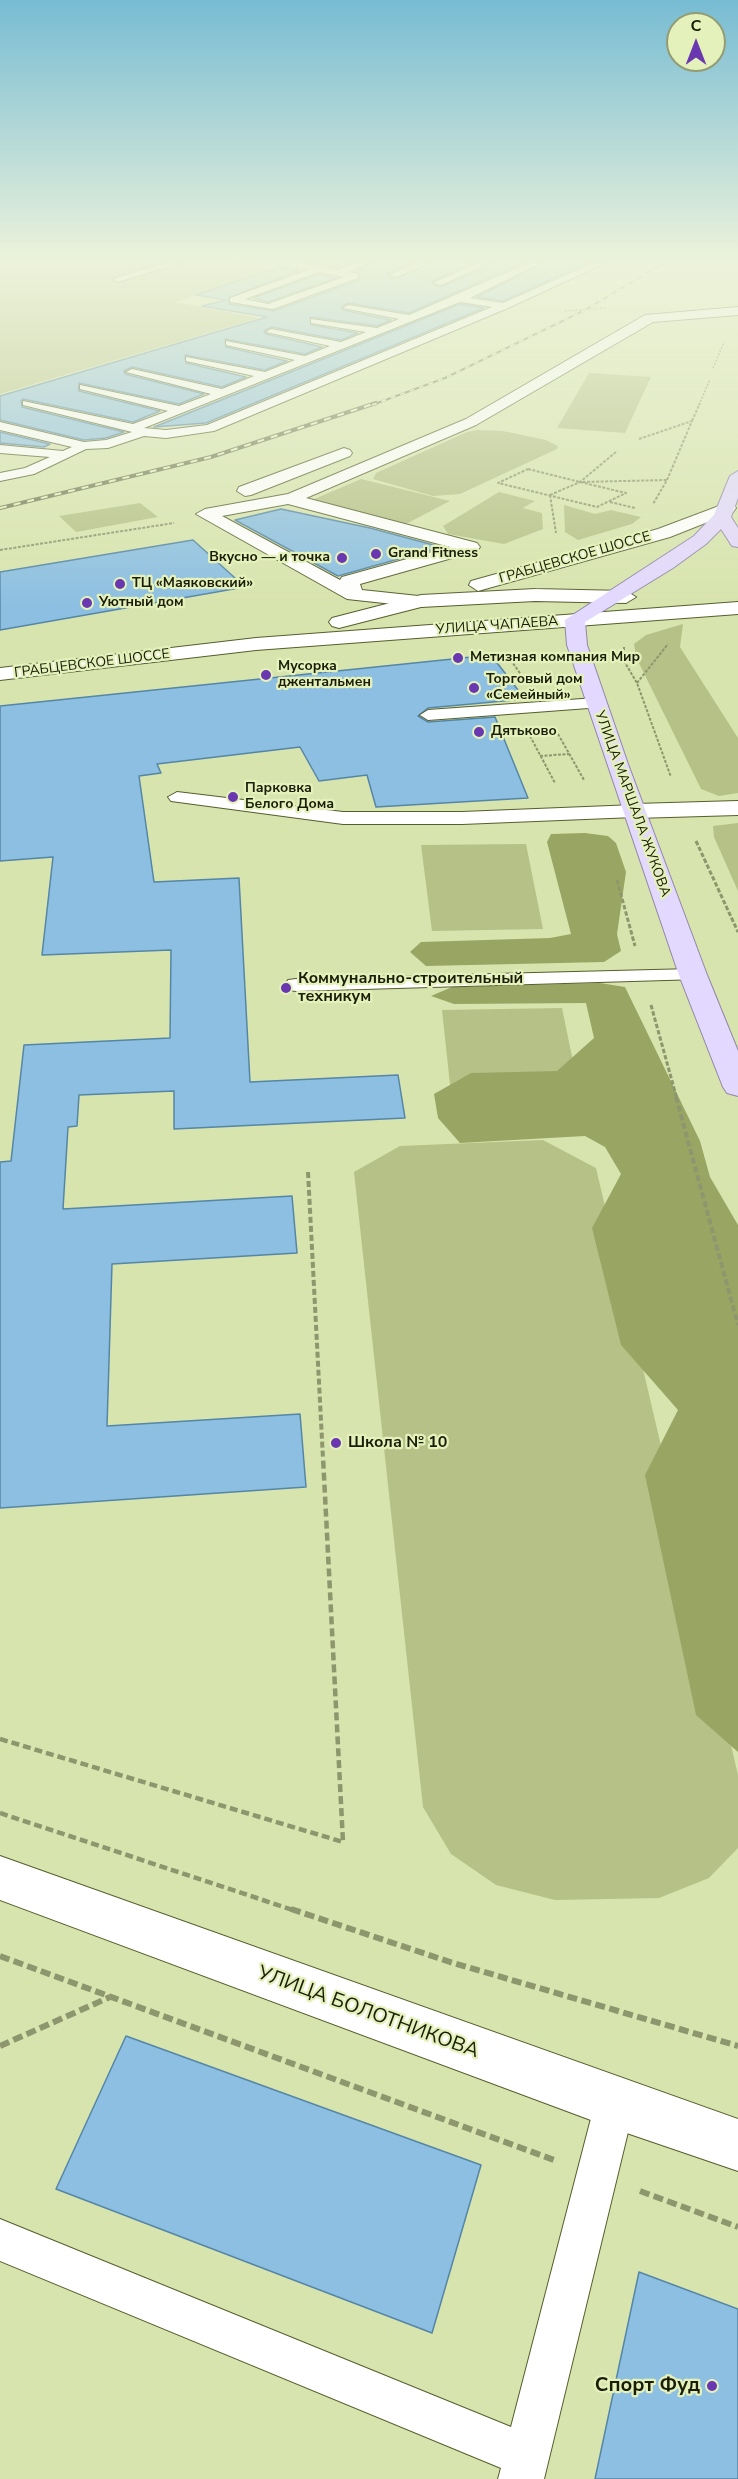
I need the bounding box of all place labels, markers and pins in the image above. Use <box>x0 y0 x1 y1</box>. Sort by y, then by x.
place label: Grand Fitness <box>388 546 478 562</box>
marker: Grand Fitness <box>369 547 383 561</box>
place label: Вкусно — и точка <box>209 550 330 566</box>
marker: Вкусно — и точка <box>335 551 349 565</box>
place label: ТЦ «Маяковский» <box>132 576 253 592</box>
marker: ТЦ «Маяковский» <box>113 577 127 591</box>
place label: Уютный дом <box>99 595 184 611</box>
marker: Уютный дом <box>80 596 94 610</box>
place label: Метизная компания Мир <box>470 650 640 666</box>
marker: Метизная компания Мир <box>451 651 465 665</box>
place label: Мусорка джентальмен <box>278 659 371 692</box>
marker: Мусорка джентальмен <box>259 668 273 682</box>
place label: Торговый дом «Семейный» <box>486 672 583 704</box>
marker: Торговый дом «Семейный» <box>467 681 481 695</box>
place label: Дятьково <box>491 724 557 740</box>
marker: Дятьково <box>472 725 486 739</box>
place label: Парковка Белого Дома <box>245 781 334 814</box>
marker: Парковка Белого Дома <box>226 790 240 804</box>
place label: Коммунально-строительный техникум <box>298 969 523 1007</box>
marker: Коммунально-строительный техникум <box>279 981 293 995</box>
place label: Школа № 10 <box>348 1433 447 1453</box>
marker: Школа № 10 <box>329 1436 343 1450</box>
place label: Спорт Фуд <box>595 2374 700 2398</box>
marker: Спорт Фуд <box>705 2379 719 2393</box>

